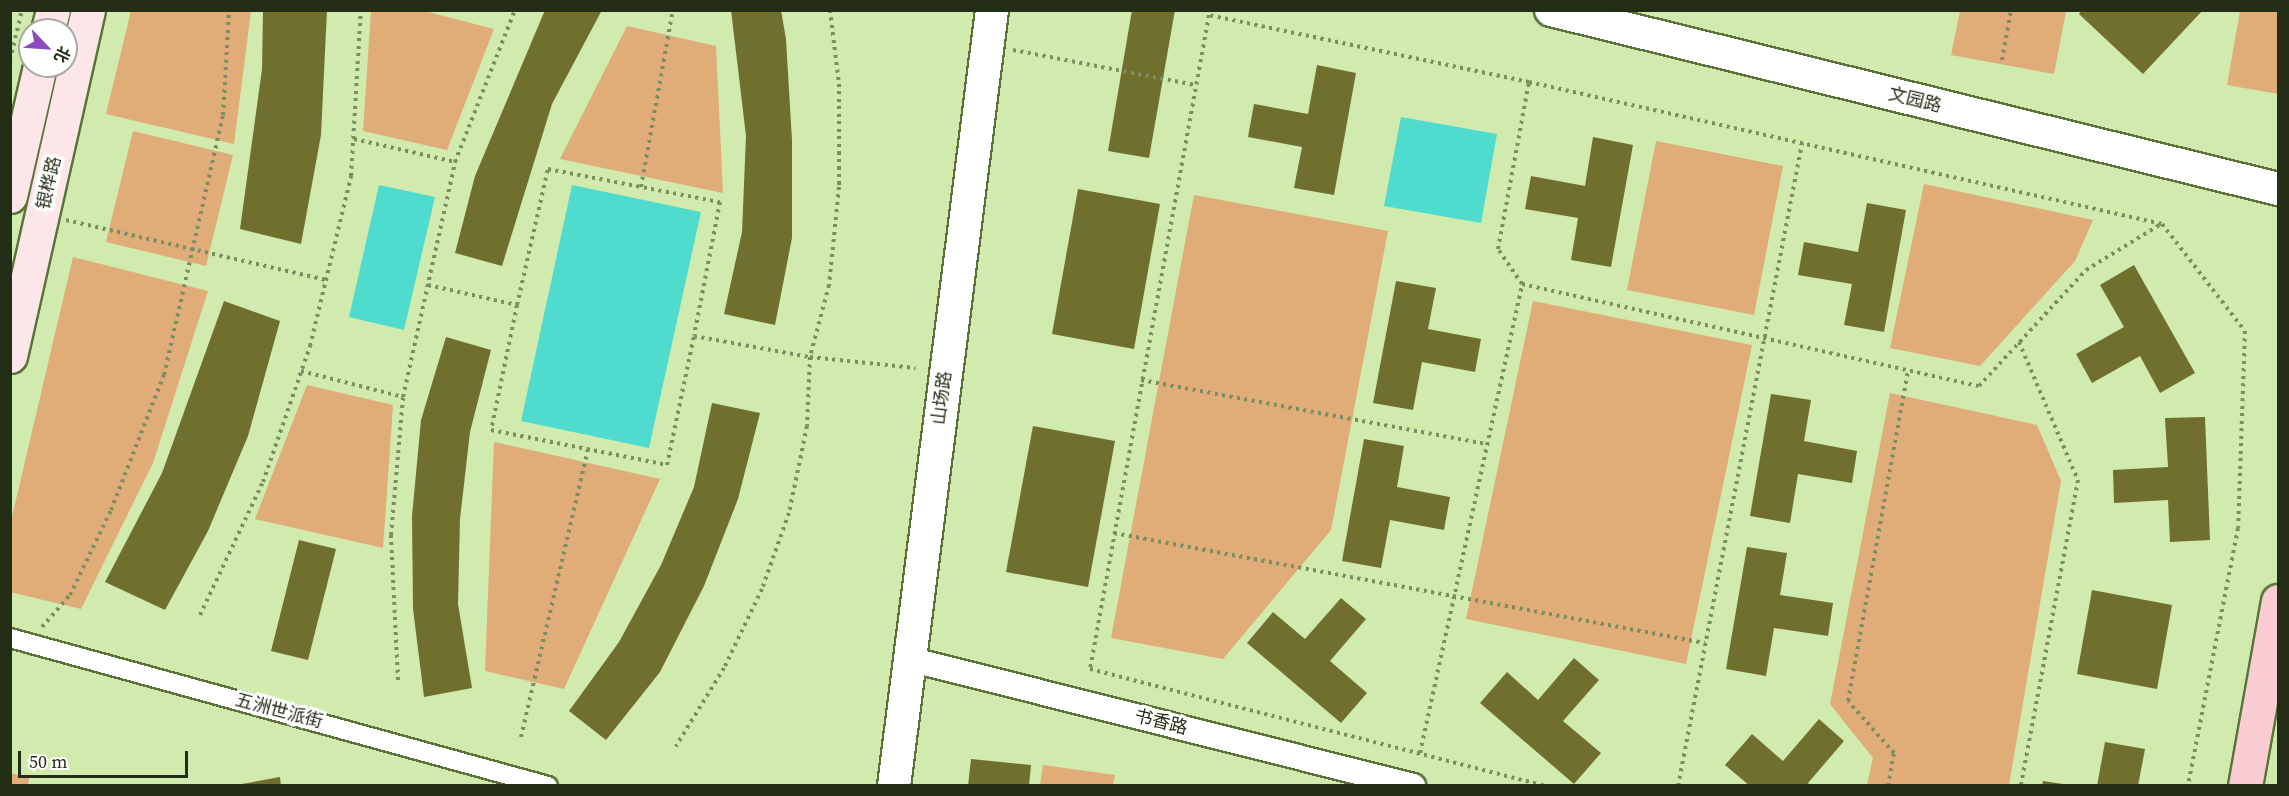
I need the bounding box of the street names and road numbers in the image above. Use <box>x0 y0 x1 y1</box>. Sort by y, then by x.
street label: 文园路 <box>1886 83 1944 117</box>
street label: 银桦路 <box>32 154 66 212</box>
street label: 山场路 <box>928 370 956 426</box>
street label: 五洲世派街 <box>233 689 325 733</box>
street label: 书香路 <box>1132 705 1190 739</box>

